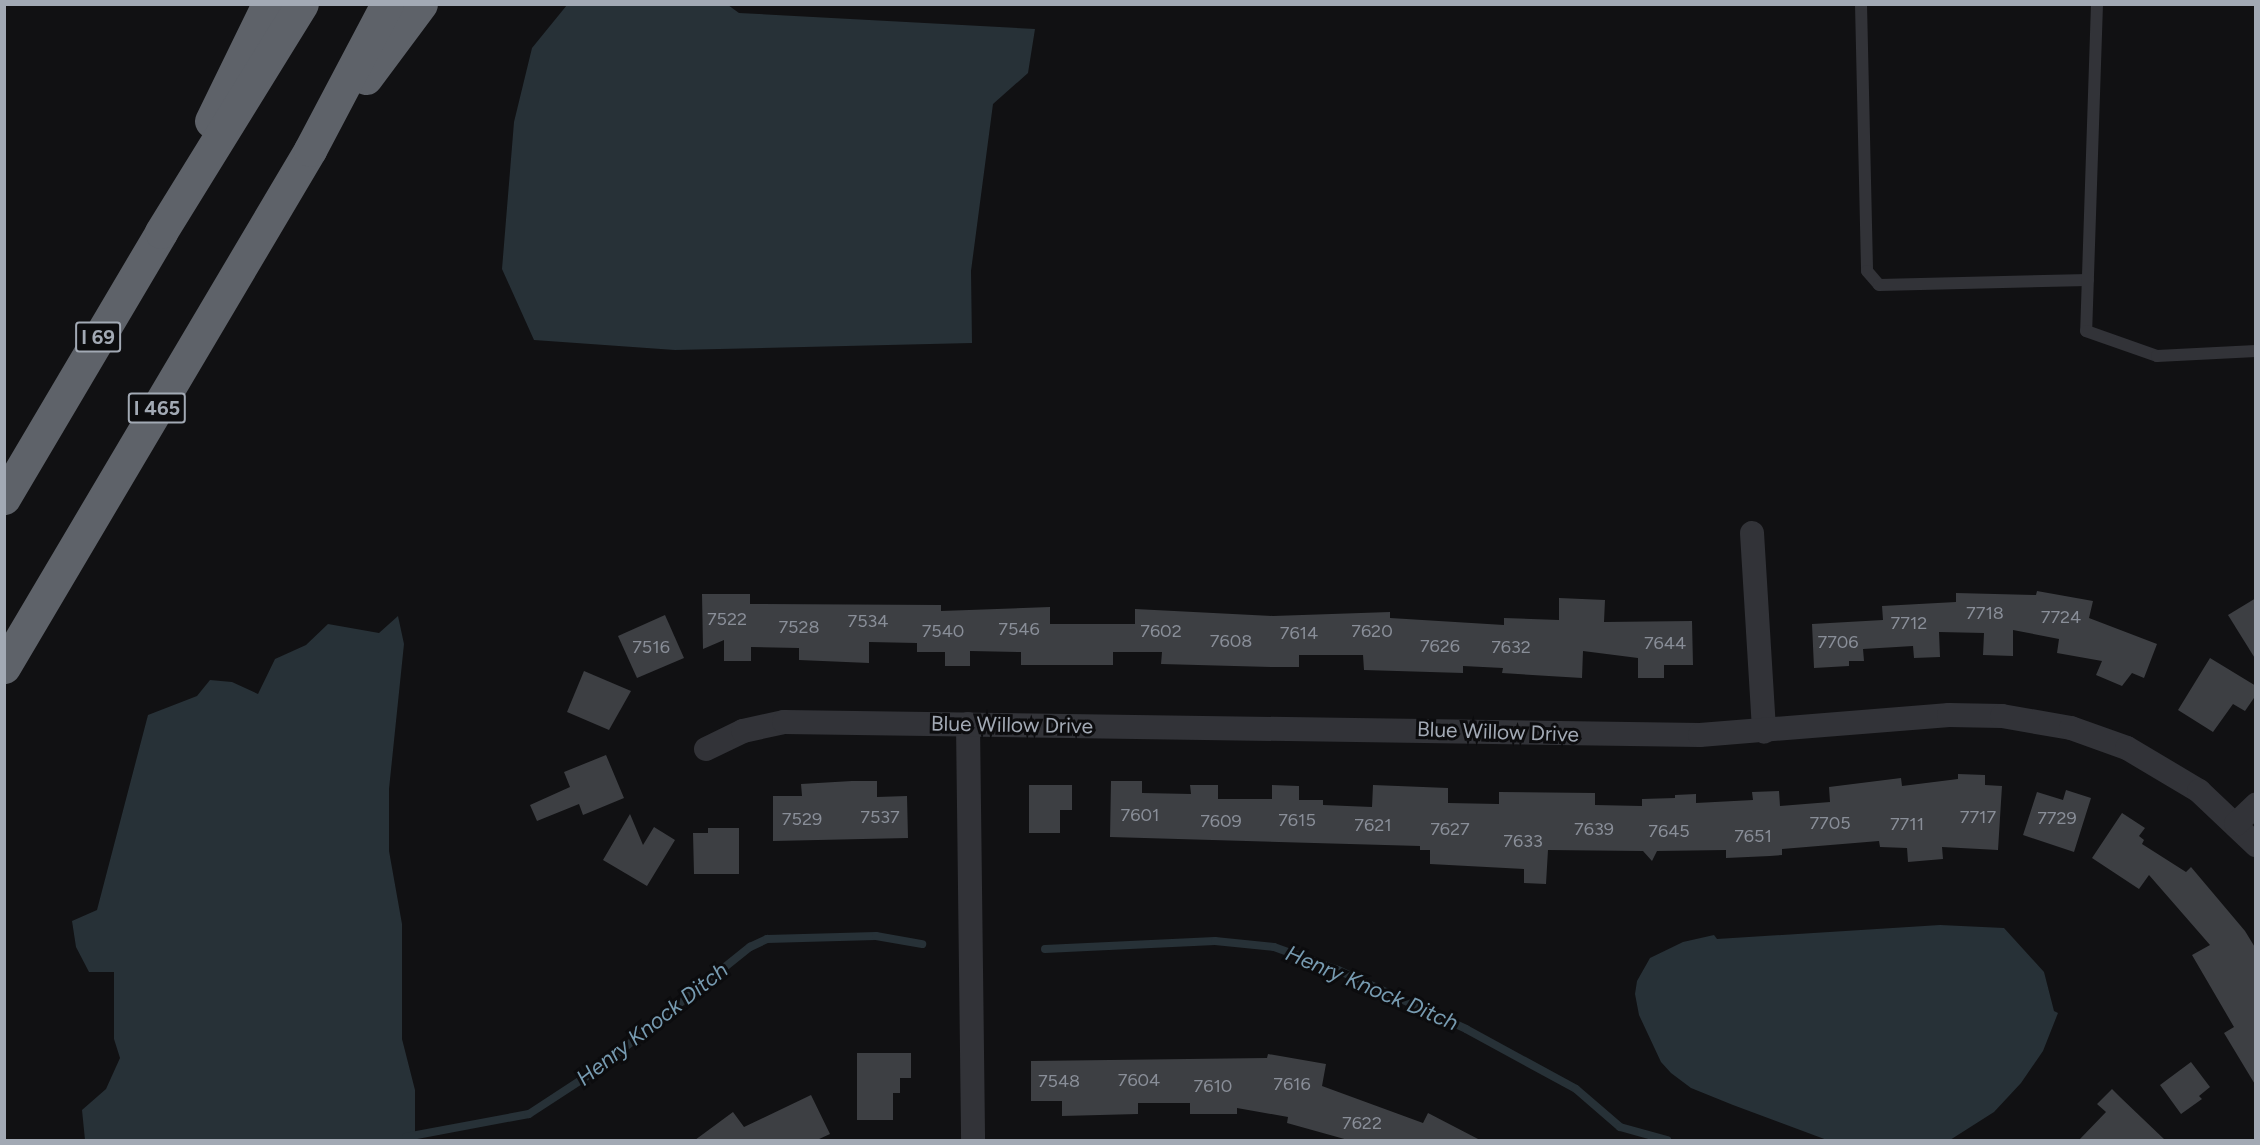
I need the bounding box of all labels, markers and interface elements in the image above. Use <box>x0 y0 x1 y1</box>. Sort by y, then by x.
road number: I 69 <box>74 320 122 354</box>
road number: I 465 <box>127 391 187 425</box>
house number: 7718 <box>1966 602 2004 624</box>
house number: 7724 <box>2041 606 2081 628</box>
house number: 7522 <box>707 608 747 630</box>
house number: 7534 <box>848 610 888 632</box>
house number: 7712 <box>1891 612 1927 634</box>
house number: 7528 <box>778 616 820 638</box>
house number: 7546 <box>998 618 1040 640</box>
house number: 7540 <box>922 620 964 642</box>
house number: 7602 <box>1140 620 1182 642</box>
house number: 7620 <box>1351 620 1393 642</box>
house number: 7614 <box>1280 622 1318 644</box>
house number: 7608 <box>1210 630 1252 652</box>
house number: 7706 <box>1817 631 1859 653</box>
house number: 7644 <box>1644 632 1686 654</box>
house number: 7626 <box>1420 635 1460 657</box>
house number: 7516 <box>632 636 670 658</box>
house number: 7632 <box>1491 636 1531 658</box>
street label: Blue Willow Drive <box>931 711 1093 739</box>
street label: Blue Willow Drive <box>1417 717 1579 747</box>
house number: 7601 <box>1121 804 1159 826</box>
house number: 7537 <box>860 806 900 828</box>
house number: 7717 <box>1960 806 1996 828</box>
house number: 7729 <box>2037 807 2077 829</box>
house number: 7529 <box>782 808 822 830</box>
house number: 7615 <box>1278 809 1316 831</box>
house number: 7609 <box>1200 810 1242 832</box>
house number: 7705 <box>1809 812 1851 834</box>
house number: 7711 <box>1890 813 1924 835</box>
house number: 7621 <box>1354 814 1392 836</box>
house number: 7627 <box>1430 818 1470 840</box>
house number: 7639 <box>1574 818 1614 840</box>
house number: 7645 <box>1648 820 1690 842</box>
house number: 7651 <box>1734 825 1772 847</box>
house number: 7633 <box>1503 830 1543 852</box>
water label: Henry Knock Ditch <box>1282 940 1462 1036</box>
water label: Henry Knock Ditch <box>571 957 733 1091</box>
house number: 7604 <box>1118 1069 1160 1091</box>
house number: 7548 <box>1038 1070 1080 1092</box>
house number: 7616 <box>1273 1073 1311 1095</box>
house number: 7610 <box>1194 1075 1232 1097</box>
house number: 7622 <box>1342 1112 1382 1134</box>

